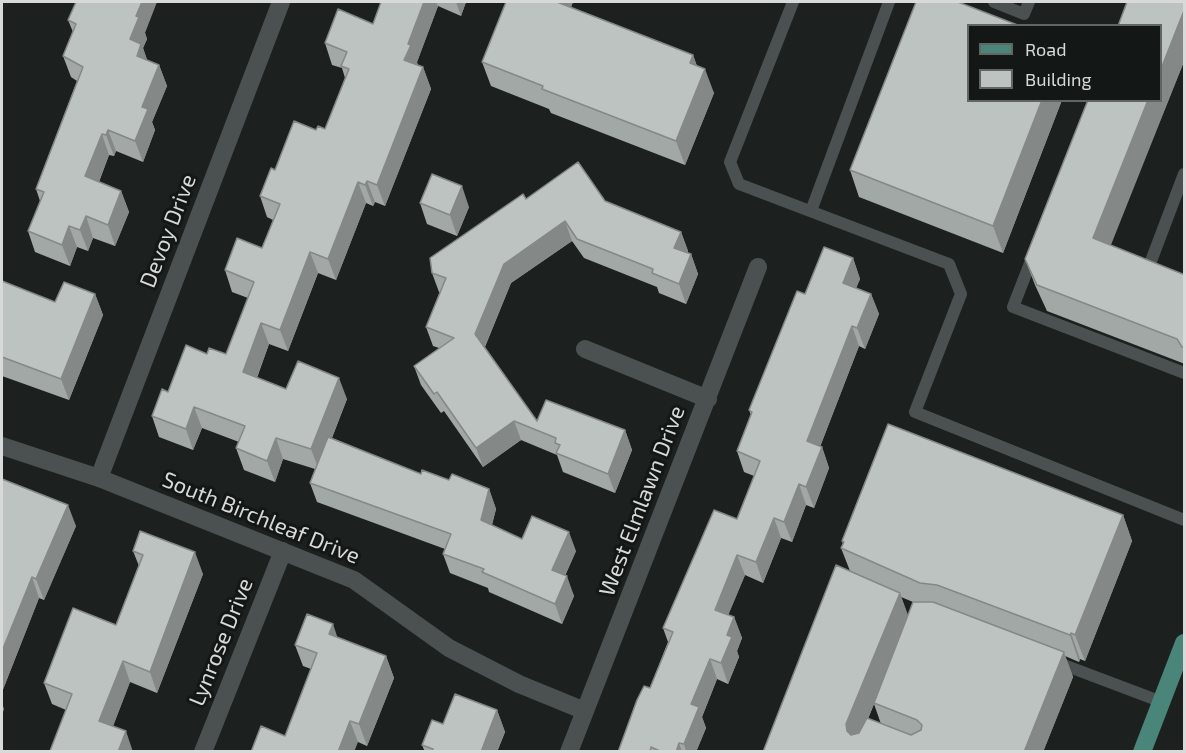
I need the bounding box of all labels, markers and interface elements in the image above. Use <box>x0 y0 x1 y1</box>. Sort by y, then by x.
legend <box>967 24 1162 102</box>
text: Road <box>1025 38 1066 60</box>
text: Building <box>1025 68 1092 90</box>
street label: Devoy Drive <box>134 171 202 291</box>
street label: West Elmlawn Drive <box>594 402 690 600</box>
street label: South Birchleaf Drive <box>158 466 364 570</box>
street label: Lynrose Drive <box>183 574 259 710</box>

